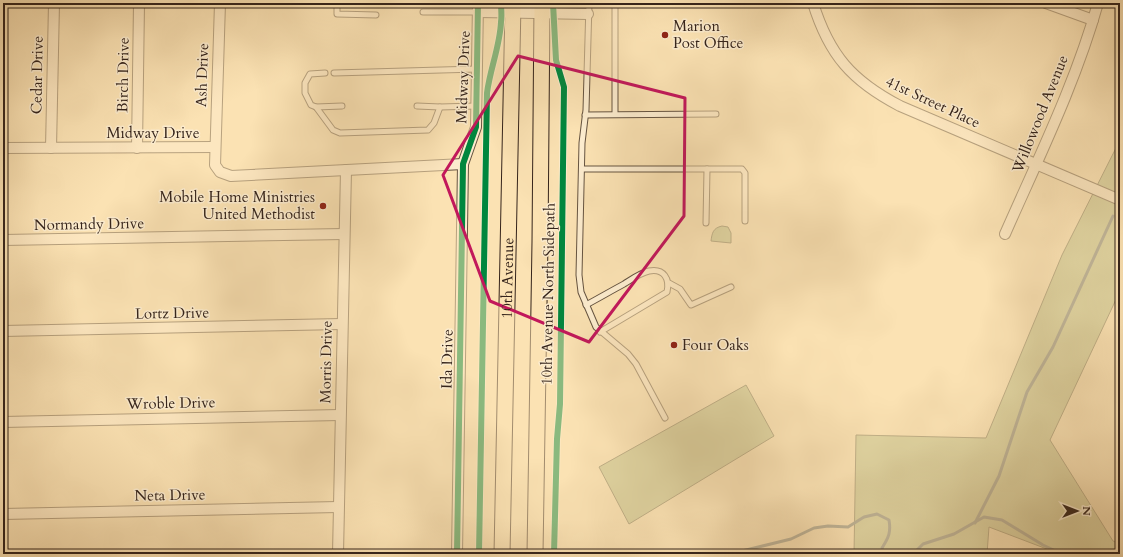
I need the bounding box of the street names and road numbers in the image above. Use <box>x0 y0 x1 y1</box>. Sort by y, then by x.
street label: Midway Drive <box>451 30 475 124</box>
street label: Cedar Drive <box>26 35 48 114</box>
street label: Birch Drive <box>112 37 134 113</box>
street label: Ash Drive <box>191 42 213 107</box>
street label: Willowood Avenue <box>1007 52 1073 177</box>
street label: 41st Street Place <box>883 71 984 133</box>
street label: Midway Drive <box>106 123 200 143</box>
street label: 10th Avenue North Sidepath <box>536 202 560 385</box>
street label: Normandy Drive <box>34 213 144 235</box>
street label: 10th Avenue <box>497 237 518 319</box>
street label: Lortz Drive <box>135 302 210 324</box>
street label: Morris Drive <box>315 320 337 404</box>
street label: Ida Drive <box>436 329 458 389</box>
street label: Wroble Drive <box>125 392 216 414</box>
street label: Neta Drive <box>134 484 206 506</box>

